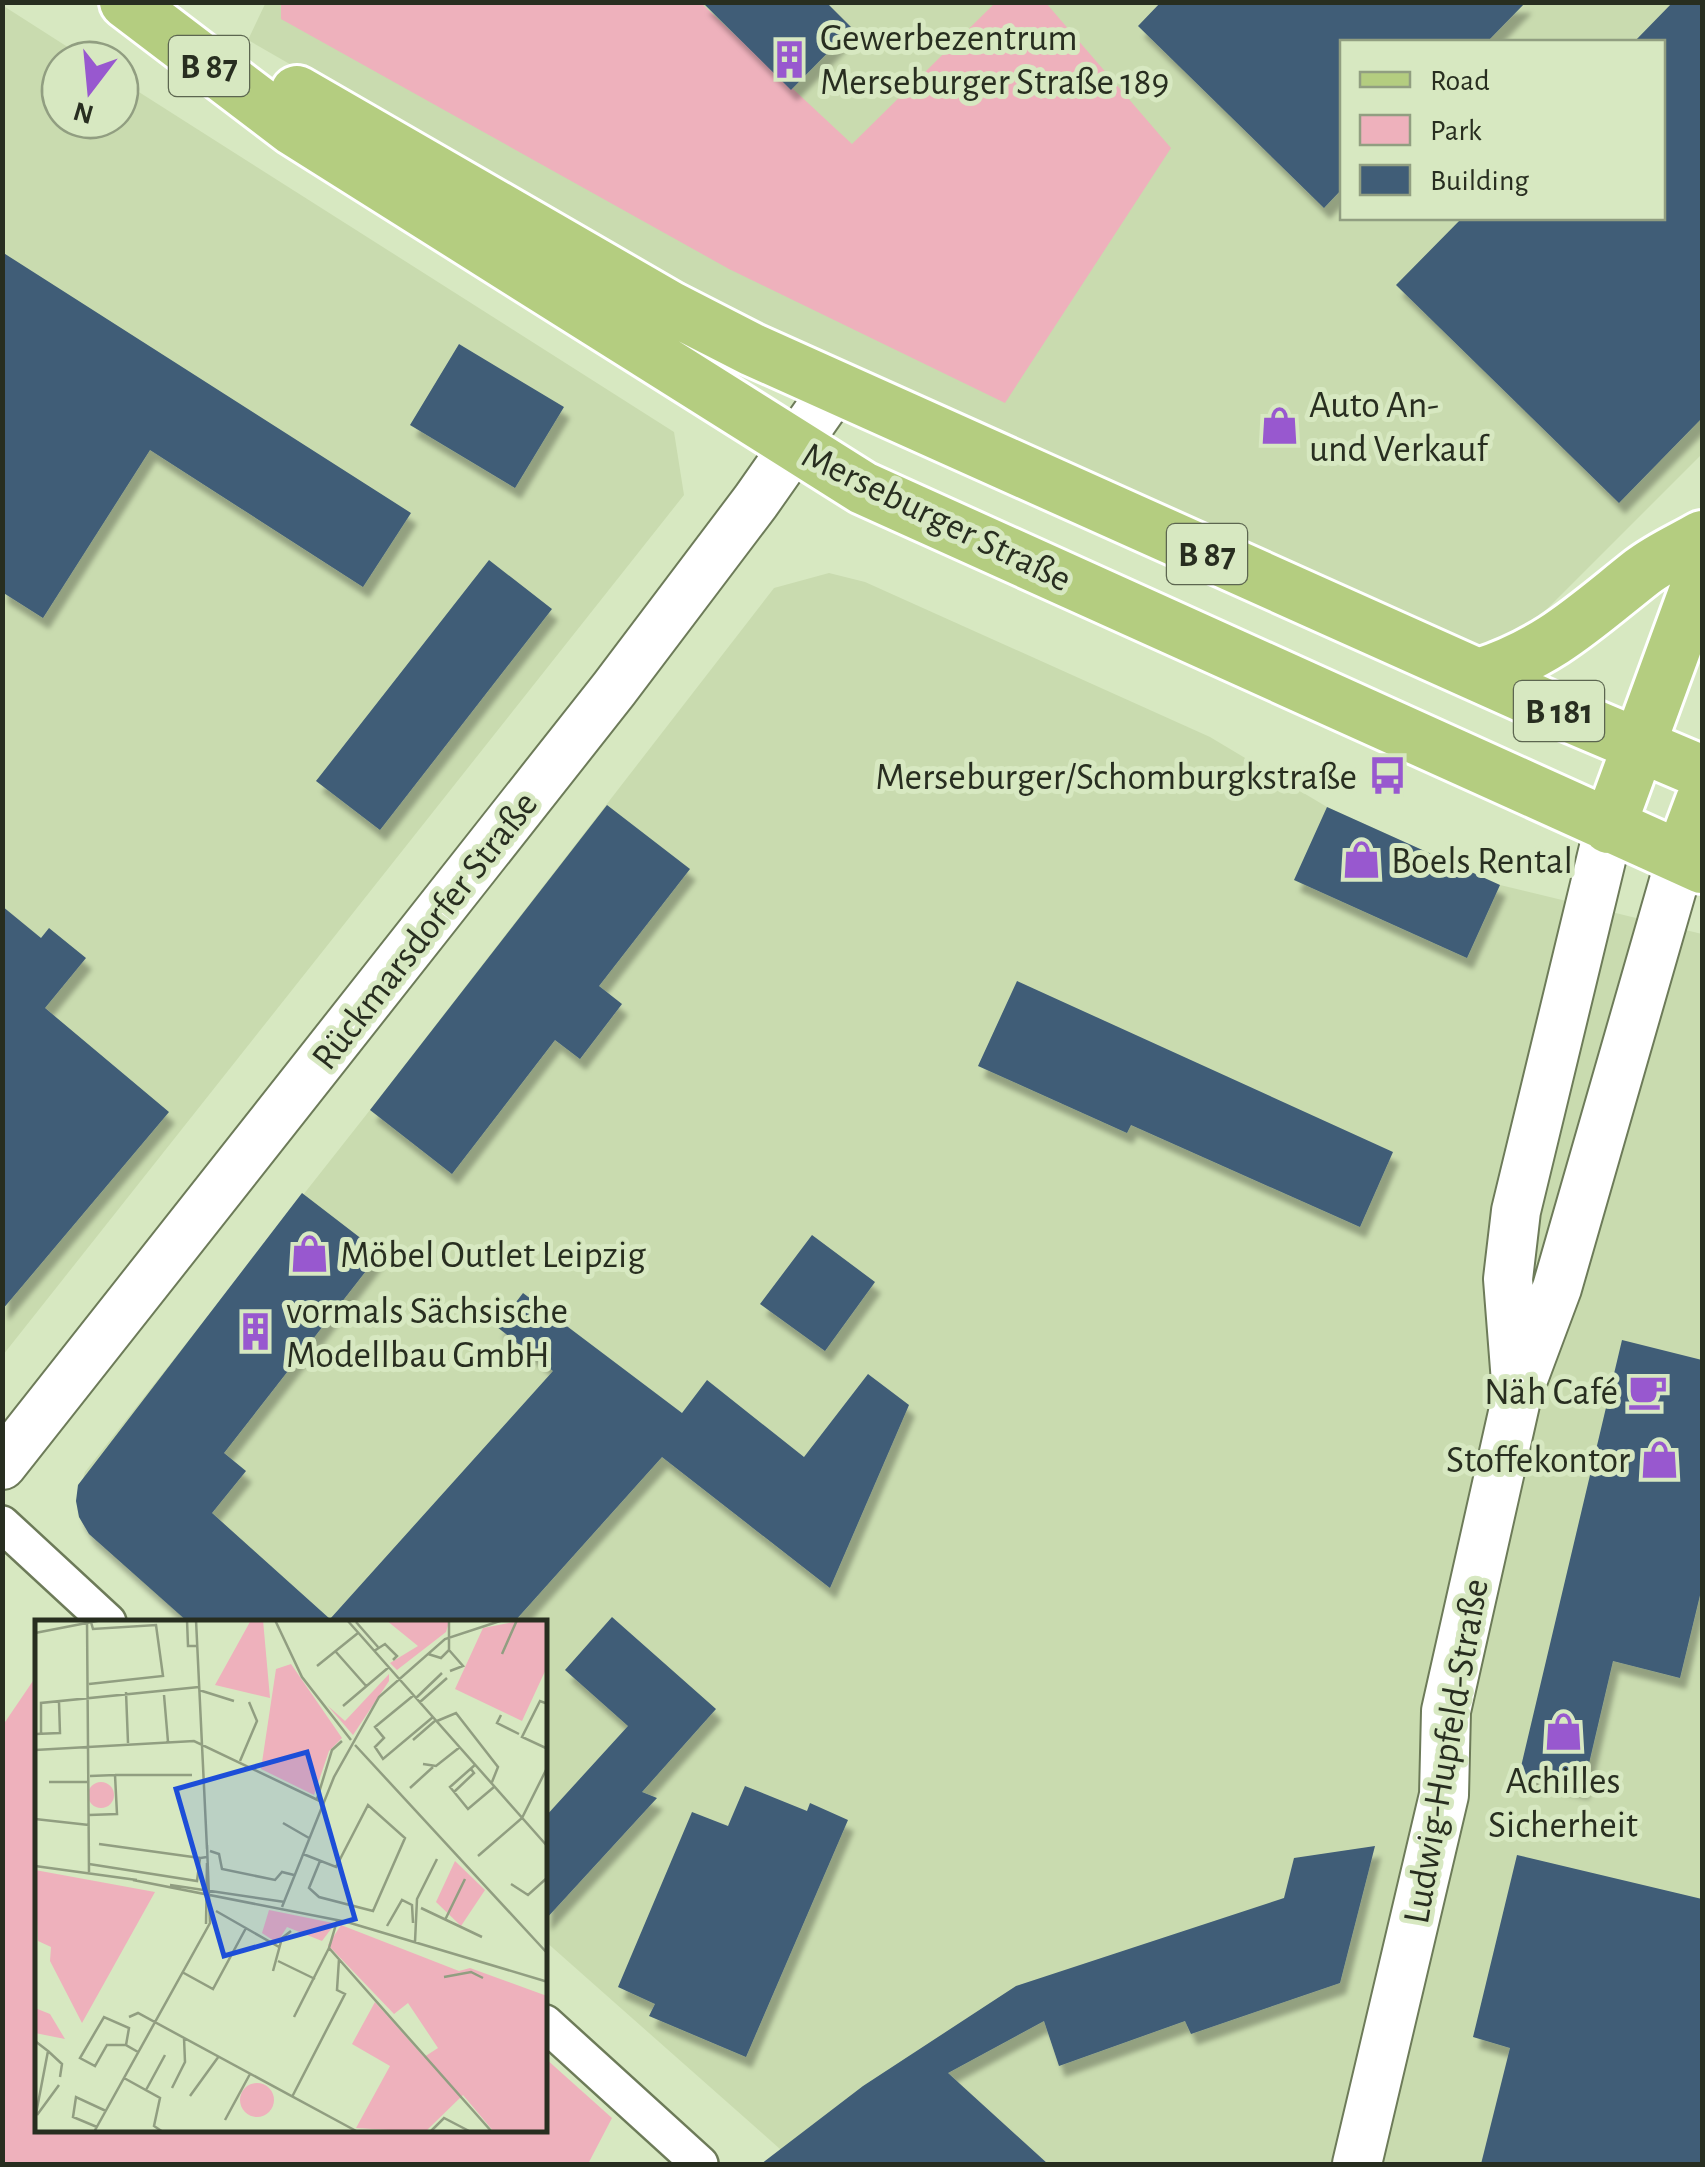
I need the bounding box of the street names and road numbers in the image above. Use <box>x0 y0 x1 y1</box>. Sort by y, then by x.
road number: B 87 <box>169 36 249 96</box>
street label: Merseburger Straße <box>796 436 1077 599</box>
road number: B 87 <box>1167 524 1247 584</box>
road number: B 181 <box>1514 681 1604 741</box>
street label: Rückmarsdorfer Straße <box>306 785 545 1077</box>
street label: Ludwig-Hupfeld-Straße <box>1398 1576 1496 1927</box>

